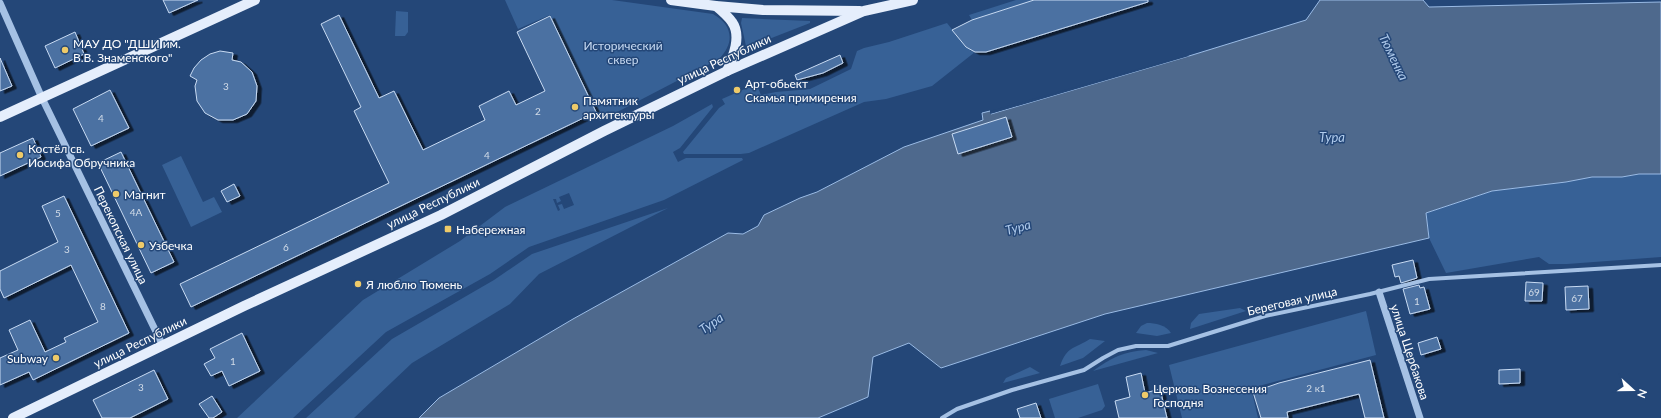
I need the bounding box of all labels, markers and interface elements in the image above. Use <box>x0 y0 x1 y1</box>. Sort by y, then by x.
street label: улица Республики <box>675 31 773 87</box>
water label: Тюменка <box>1376 31 1412 83</box>
place label: МАУ ДО "ДШИ им. В.В. Знаменского" <box>73 36 181 65</box>
park label: Исторический сквер <box>583 38 663 67</box>
marker: МАУ ДО "ДШИ им. В.В. Знаменского" <box>60 45 70 55</box>
place label: Арт-обьект Скамья примирения <box>745 76 857 105</box>
house number: 3 <box>223 80 229 92</box>
marker: Арт-обьект Скамья примирения <box>732 85 742 95</box>
place label: Памятник архитектуры <box>583 93 654 122</box>
marker: Памятник архитектуры <box>570 102 580 112</box>
house number: 2 <box>535 105 541 117</box>
house number: 4 <box>98 112 104 124</box>
water label: Тура <box>1319 129 1345 145</box>
place label: Костёл св. Иосифа Обручника <box>28 141 135 170</box>
house number: 4 <box>484 149 490 161</box>
marker: Костёл св. Иосифа Обручника <box>15 150 25 160</box>
street label: улица Республики <box>384 174 482 232</box>
street label: Перекопская улица <box>91 184 151 287</box>
place label: Магнит <box>124 187 166 202</box>
marker: Магнит <box>111 189 121 199</box>
house number: 4А <box>130 206 143 218</box>
house number: 5 <box>55 207 61 219</box>
water label: Тура <box>1003 216 1033 238</box>
place label: Набережная <box>456 222 525 237</box>
marker: Набережная <box>443 224 453 234</box>
place label: Узбечка <box>149 238 193 253</box>
marker: Узбечка <box>136 240 146 250</box>
house number: 6 <box>283 241 289 253</box>
house number: 3 <box>64 243 70 255</box>
place label: Я люблю Тюмень <box>365 277 463 292</box>
marker: Я люблю Тюмень <box>353 279 363 289</box>
street label: Береговая улица <box>1246 283 1339 319</box>
house number: 69 <box>1528 286 1540 298</box>
house number: 67 <box>1571 292 1583 304</box>
house number: 1 <box>1414 295 1420 307</box>
house number: 8 <box>100 300 106 312</box>
street label: улица Щербакова <box>1387 302 1433 402</box>
water label: Тура <box>696 309 726 337</box>
street label: улица Республики <box>91 313 189 371</box>
place label: Subway <box>7 351 49 366</box>
marker: Subway <box>51 353 61 363</box>
house number: 1 <box>230 355 236 367</box>
north arrow <box>1613 370 1653 410</box>
house number: 3 <box>138 381 144 393</box>
place label: Церковь Вознесения Господня <box>1153 381 1267 410</box>
house number: 2 к1 <box>1306 382 1326 394</box>
text: N <box>1635 387 1650 400</box>
marker: Церковь Вознесения Господня <box>1140 390 1150 400</box>

